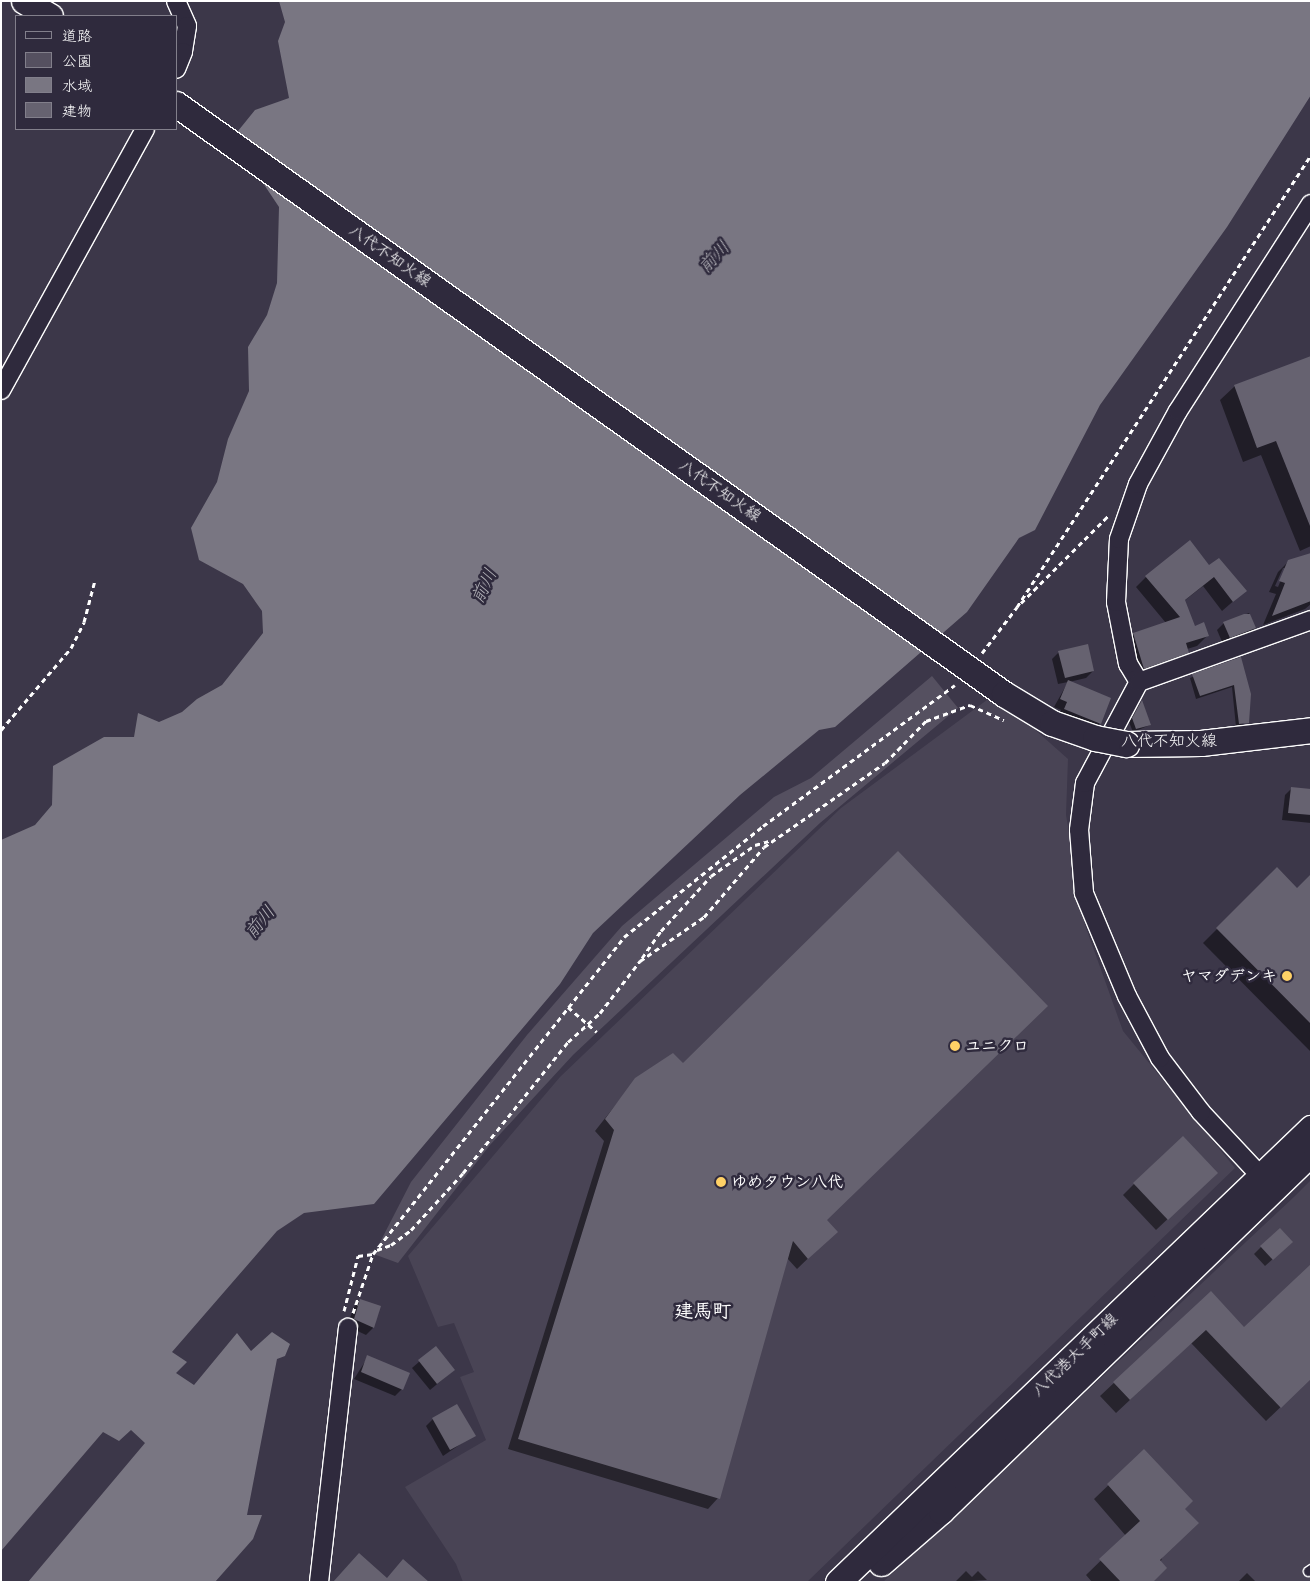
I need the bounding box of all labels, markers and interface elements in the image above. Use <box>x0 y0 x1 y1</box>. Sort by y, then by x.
legend <box>15 15 178 130</box>
text: 道路 <box>62 27 92 45</box>
text: 公園 <box>62 52 92 70</box>
text: 水域 <box>62 77 92 95</box>
text: 建物 <box>62 102 92 120</box>
street label: 八代不知火線 <box>345 221 435 291</box>
water label: 前川 <box>694 236 734 278</box>
street label: 八代不知火線 <box>675 456 765 526</box>
water label: 前川 <box>466 565 502 607</box>
street label: 八代不知火線 <box>1121 731 1217 751</box>
water label: 前川 <box>240 901 280 943</box>
place label: ヤマダデンキ <box>1181 966 1277 986</box>
marker: ヤマダデンキ <box>1281 970 1293 982</box>
place label: ユニクロ <box>965 1036 1029 1056</box>
marker: ユニクロ <box>949 1040 961 1052</box>
place label: ゆめタウン八代 <box>731 1172 843 1192</box>
marker: ゆめタウン八代 <box>715 1176 727 1188</box>
district label: 建馬町 <box>675 1300 731 1322</box>
street label: 八代港大手町線 <box>1028 1309 1122 1401</box>

